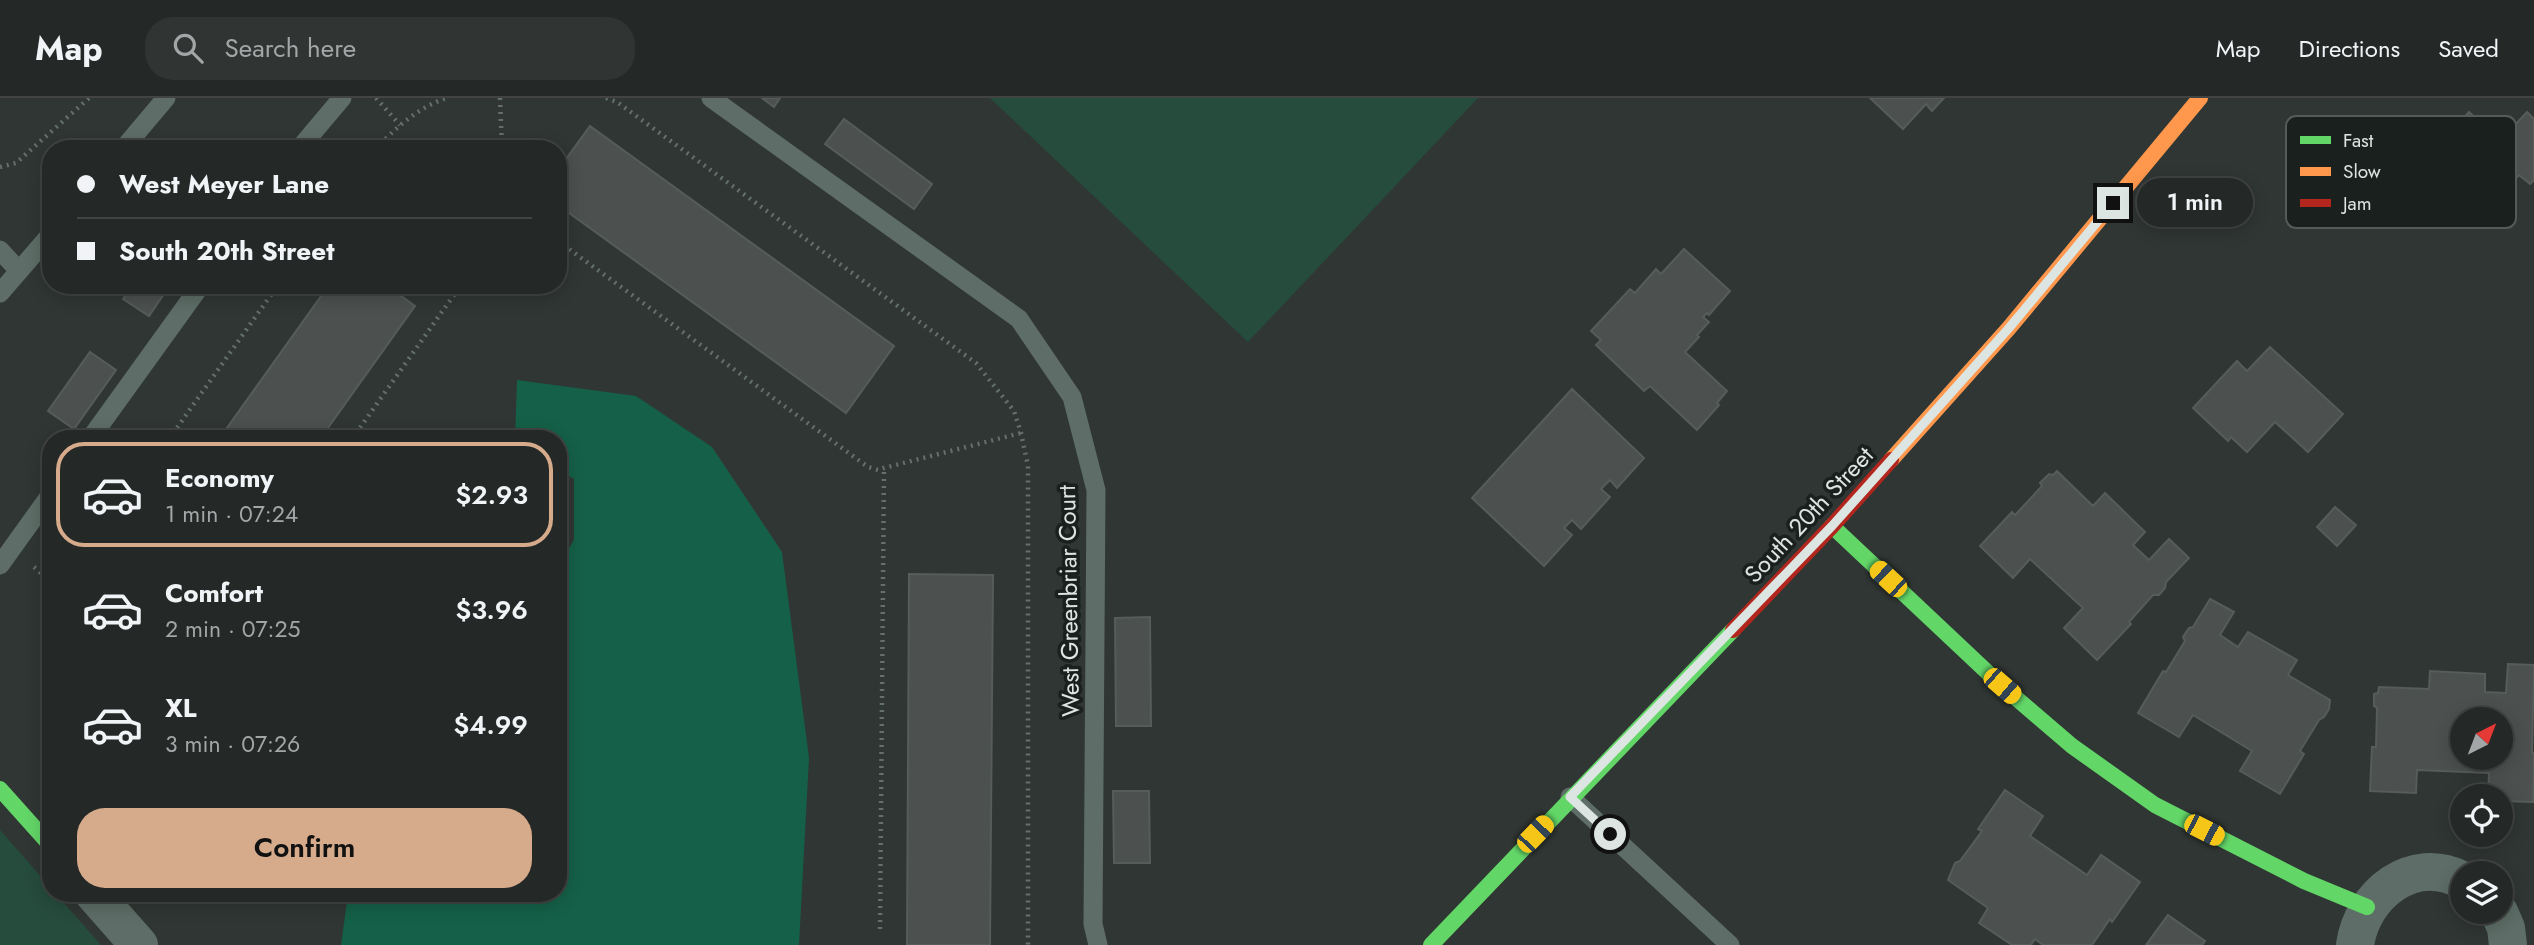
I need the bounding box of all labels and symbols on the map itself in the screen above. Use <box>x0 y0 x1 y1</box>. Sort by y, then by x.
legend <box>2286 116 2516 228</box>
text: Fast <box>2343 127 2374 154</box>
text: Slow <box>2343 158 2381 185</box>
callout: 1 min <box>2138 178 2253 228</box>
route end <box>2097 187 2129 219</box>
text: Jam <box>2340 190 2372 217</box>
street label: South 20th Street <box>1736 438 1881 591</box>
street label: West Greenbriar Court <box>1049 485 1088 717</box>
car <box>1866 557 1911 601</box>
car <box>1980 664 2025 708</box>
north arrow <box>2450 707 2513 770</box>
car <box>2181 811 2228 849</box>
car <box>1513 812 1558 856</box>
route start <box>1594 818 1626 850</box>

